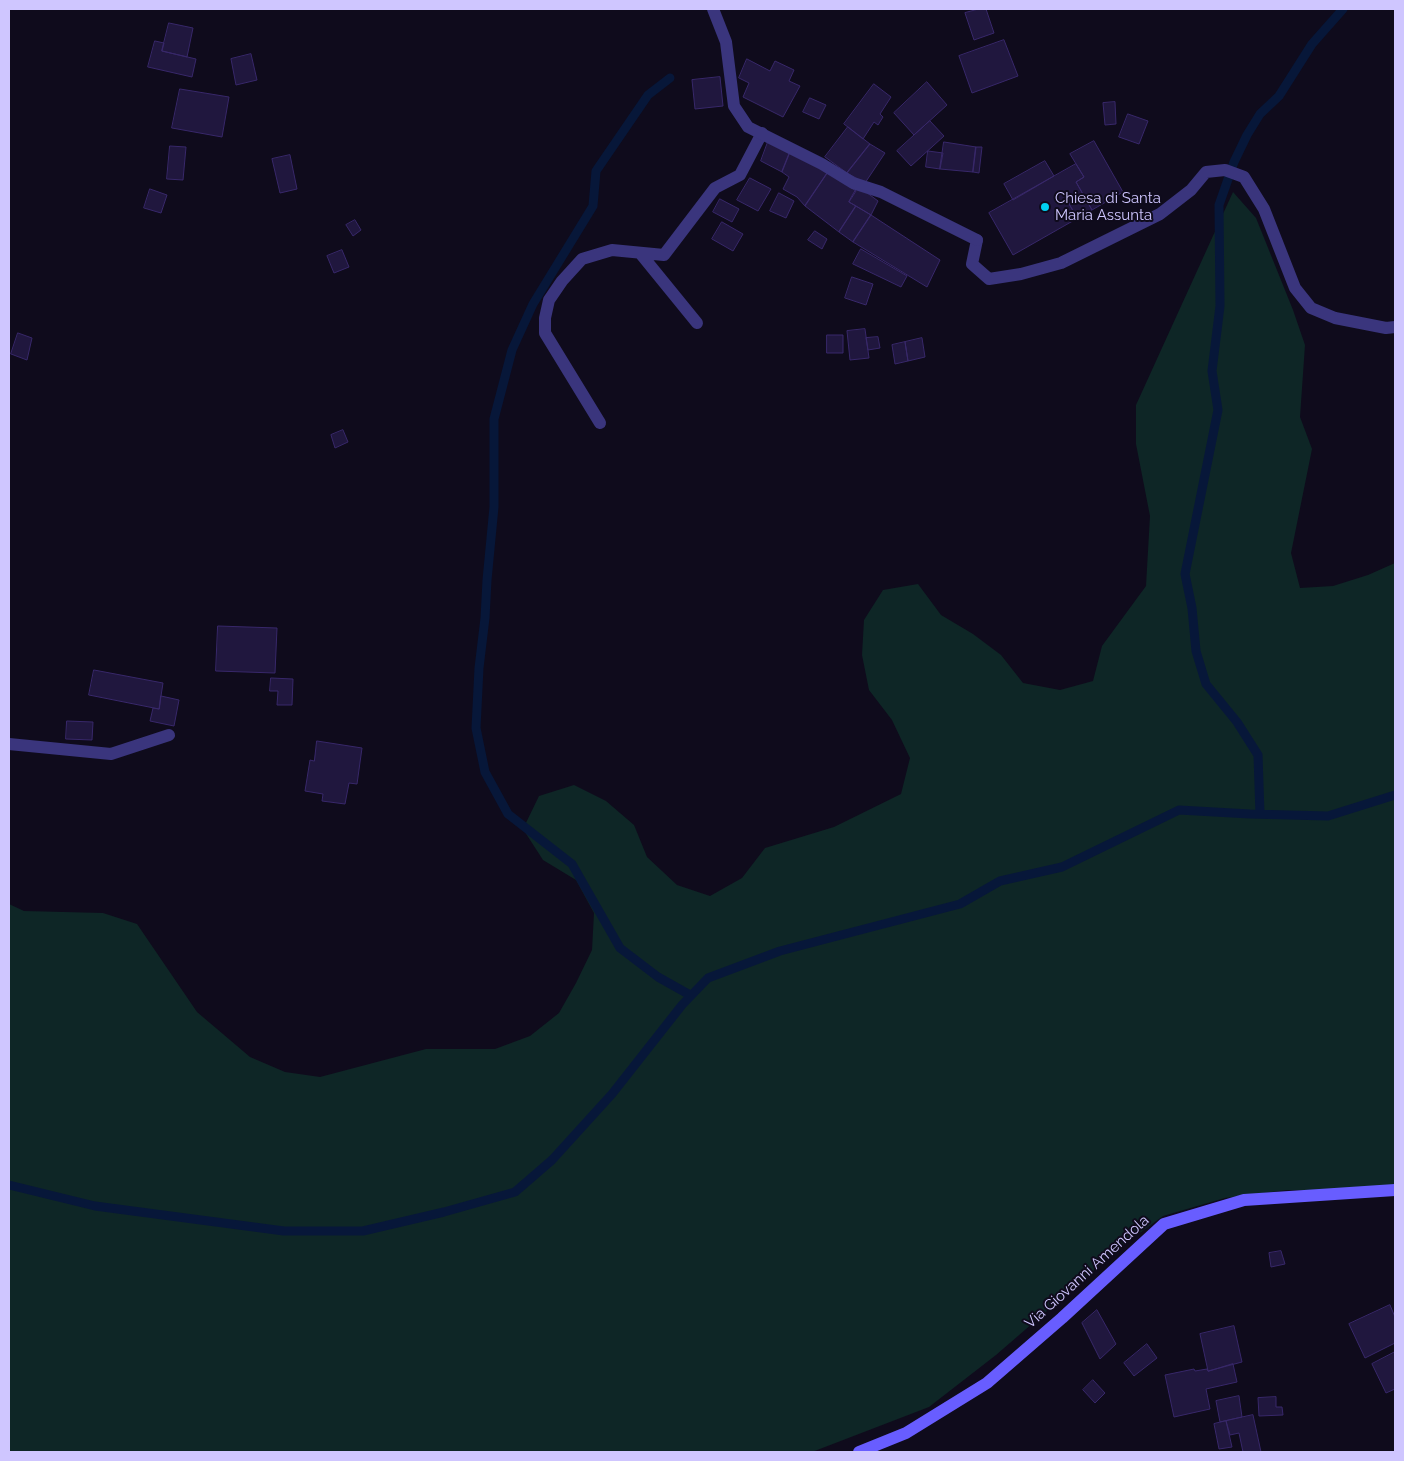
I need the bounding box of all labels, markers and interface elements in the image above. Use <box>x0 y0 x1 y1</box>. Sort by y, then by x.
place label: Chiesa di Santa Maria Assunta <box>1055 189 1161 224</box>
marker: Chiesa di Santa Maria Assunta <box>1039 201 1051 213</box>
street label: Via Giovanni Amendola <box>1021 1212 1153 1332</box>

